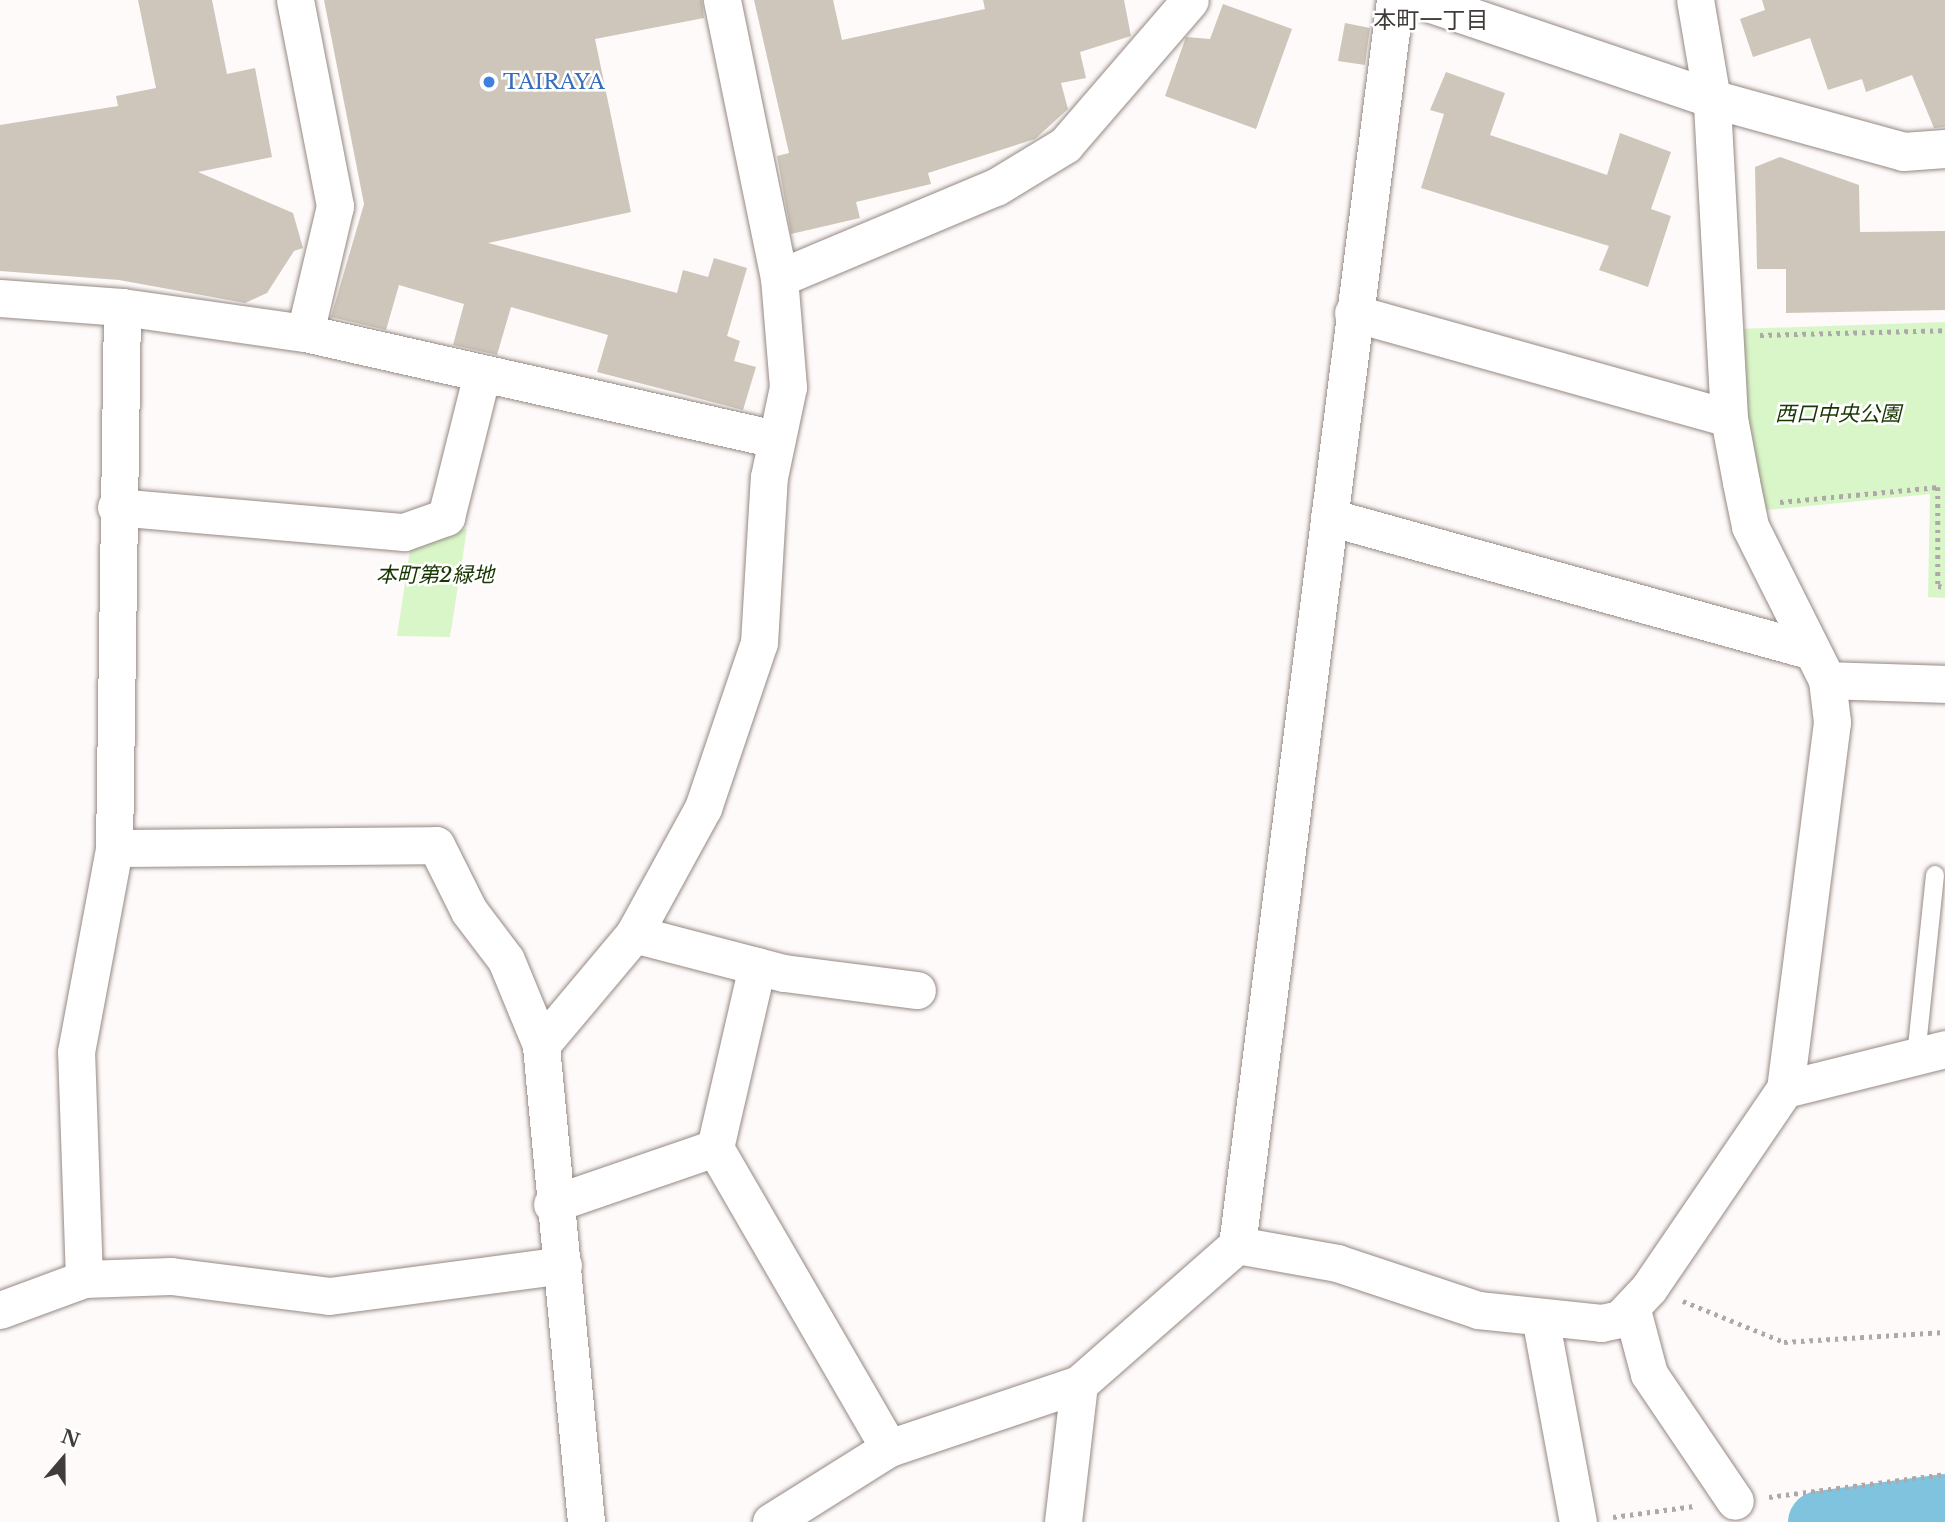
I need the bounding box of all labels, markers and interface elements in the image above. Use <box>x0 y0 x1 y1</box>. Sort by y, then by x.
district label: 本町一丁目 <box>1374 6 1488 34</box>
place label: TAIRAYA <box>503 69 605 95</box>
marker: TAIRAYA <box>481 74 497 90</box>
park label: 西口中央公園 <box>1775 401 1901 427</box>
park label: 本町第2緑地 <box>376 562 494 588</box>
north arrow <box>28 1424 98 1494</box>
text: N <box>58 1425 83 1453</box>

